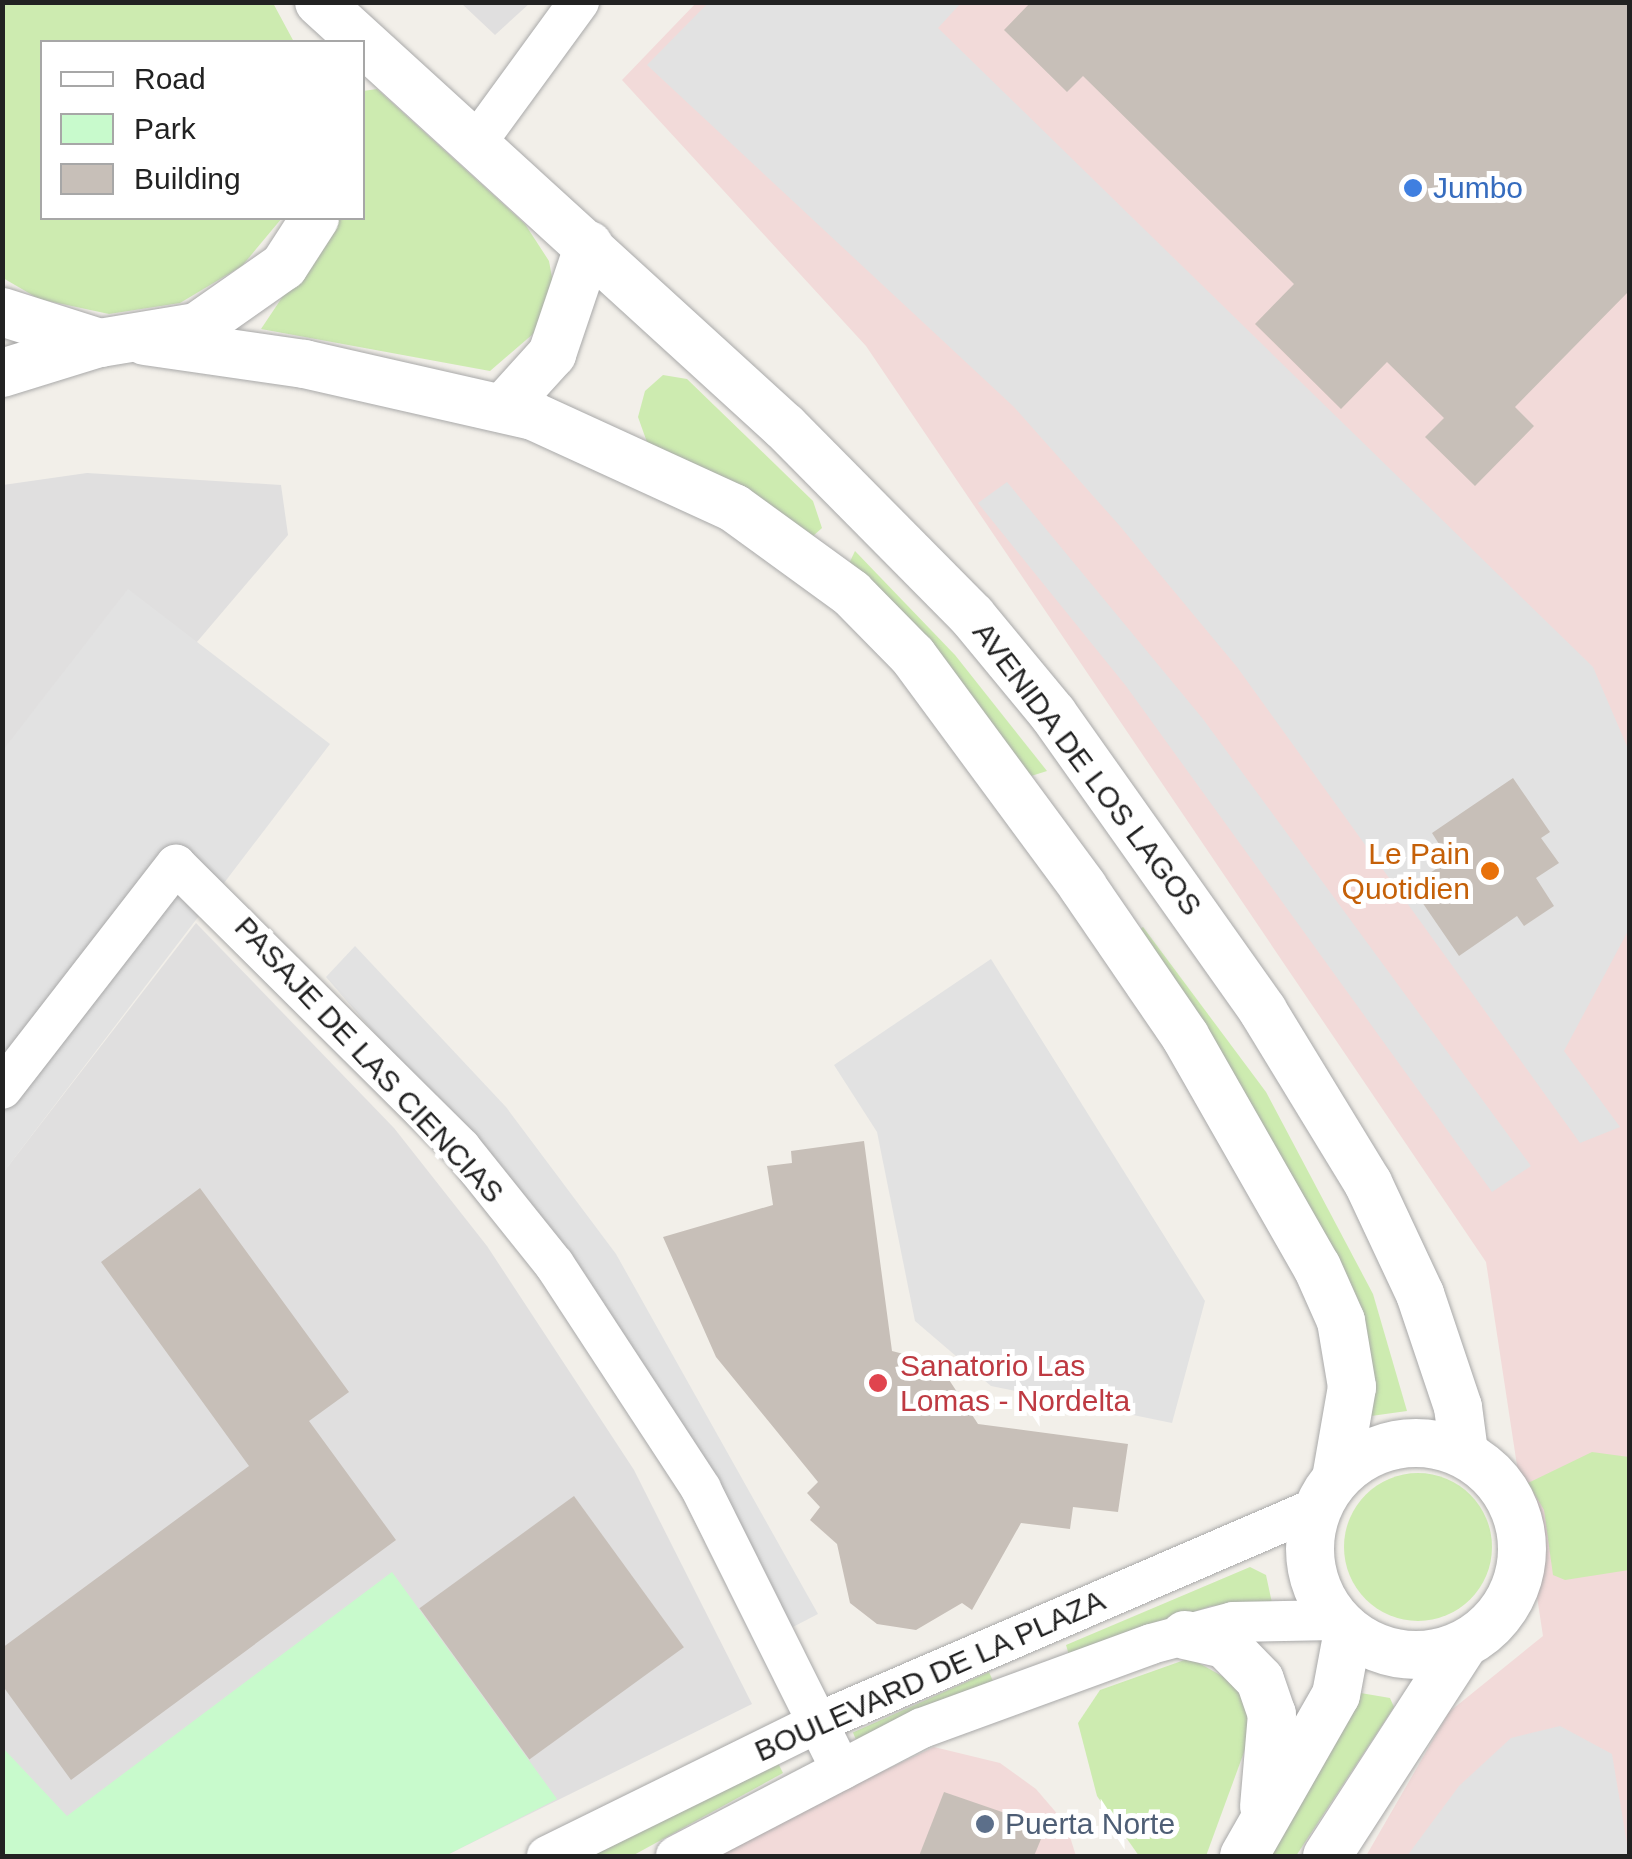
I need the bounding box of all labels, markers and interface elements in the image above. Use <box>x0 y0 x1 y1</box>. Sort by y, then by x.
legend <box>40 40 365 220</box>
text: Road <box>134 62 206 95</box>
text: Park <box>134 112 196 145</box>
text: Building <box>134 162 241 195</box>
place label: Jumbo <box>1433 170 1523 206</box>
marker: Jumbo <box>1402 177 1424 199</box>
street label: AVENIDA DE LOS LAGOS <box>964 615 1210 923</box>
place label: Le Pain Quotidien <box>1342 836 1470 906</box>
marker: Le Pain Quotidien <box>1479 860 1501 882</box>
street label: PASAJE DE LAS CIENCIAS <box>227 910 511 1210</box>
place label: Sanatorio Las Lomas - Nordelta <box>900 1348 1130 1418</box>
marker: Sanatorio Las Lomas - Nordelta <box>865 1370 891 1396</box>
street label: BOULEVARD DE LA PLAZA <box>749 1582 1111 1770</box>
place label: Puerta Norte <box>1005 1806 1175 1842</box>
marker: Puerta Norte <box>974 1813 996 1835</box>

